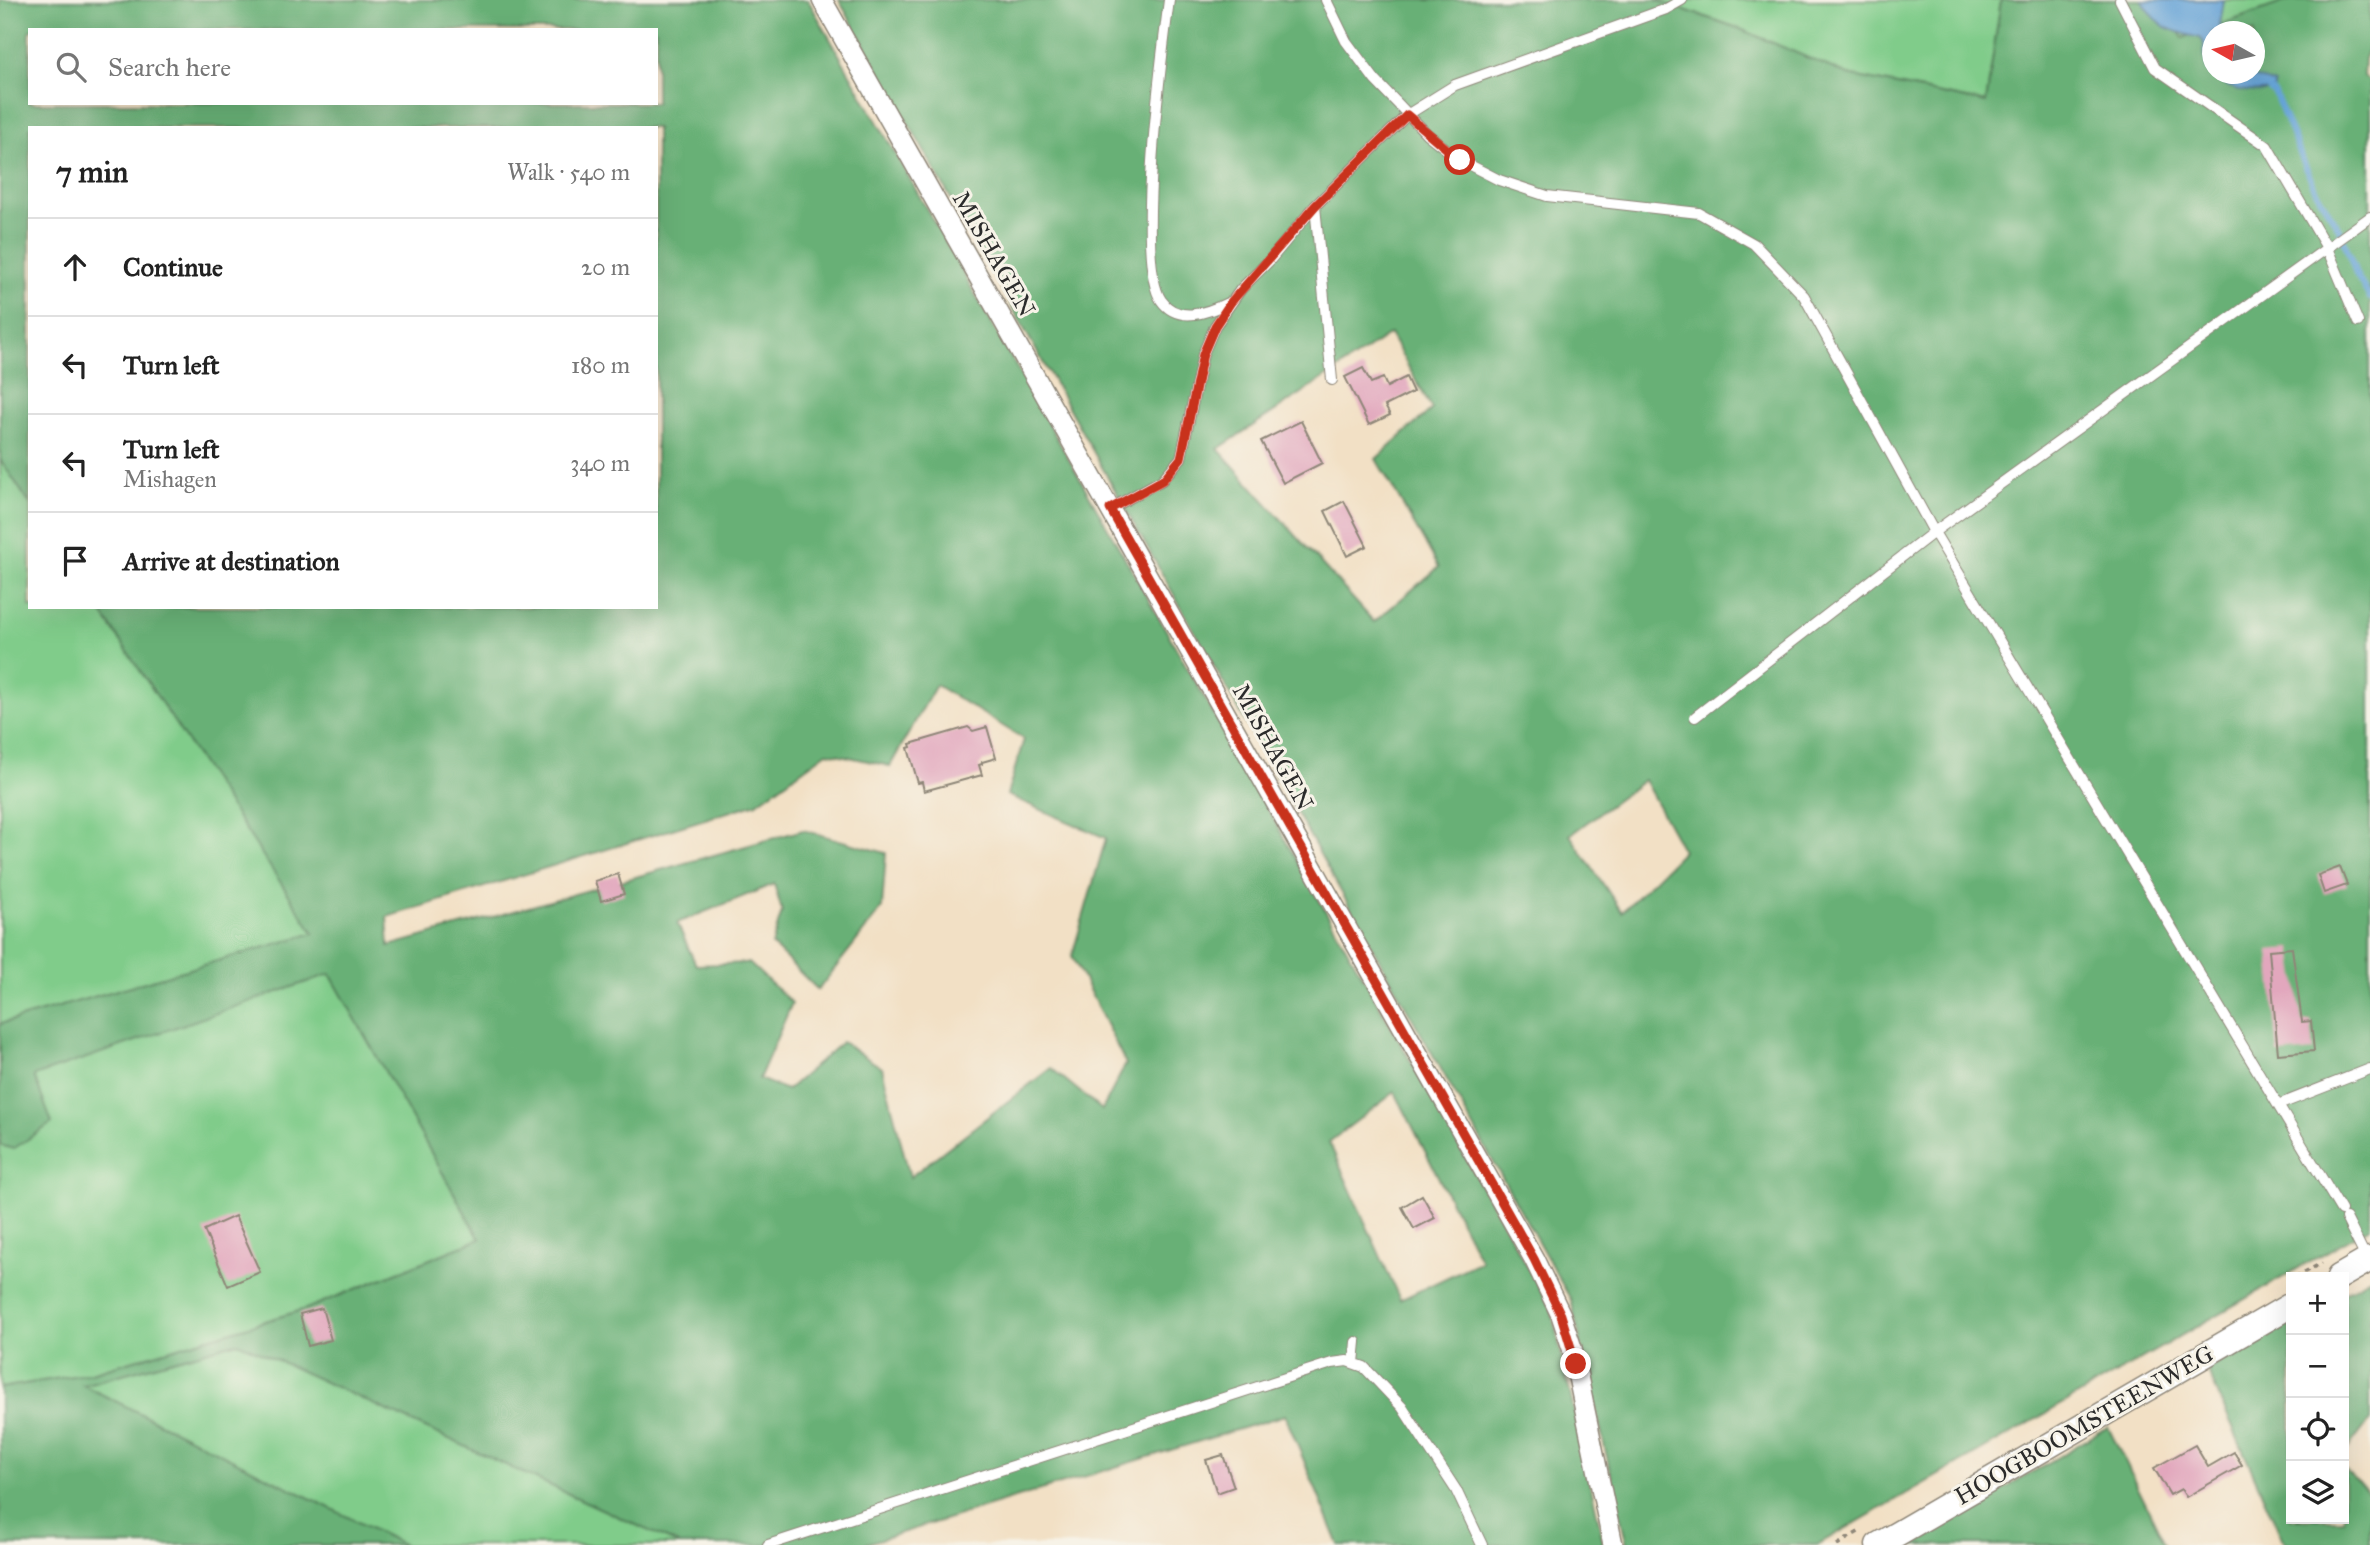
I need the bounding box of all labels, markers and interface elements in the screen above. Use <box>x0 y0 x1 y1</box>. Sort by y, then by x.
north arrow <box>2202 21 2265 84</box>
search box <box>28 28 658 105</box>
icon: search <box>52 48 90 86</box>
text: Search here <box>108 51 231 83</box>
route start <box>1444 144 1475 175</box>
text: 7 min <box>56 154 128 190</box>
text: Walk · 540 m <box>507 158 630 186</box>
street label: MISHAGEN <box>946 186 1042 322</box>
icon: ahead <box>56 248 94 286</box>
text: Continue <box>123 251 223 283</box>
text: 20 m <box>581 253 630 281</box>
icon: left <box>56 346 94 384</box>
text: Turn left <box>123 349 219 381</box>
text: 180 m <box>571 351 630 379</box>
text: Turn left <box>123 433 219 465</box>
icon: left <box>56 444 94 482</box>
text: 340 m <box>570 449 630 477</box>
text: Mishagen <box>123 465 217 493</box>
icon: arrive <box>56 542 94 580</box>
text: Arrive at destination <box>123 545 340 577</box>
street label: MISHAGEN <box>1226 678 1320 816</box>
map controls <box>2286 1272 2349 1524</box>
button: + <box>2286 1272 2349 1335</box>
button: − <box>2286 1335 2349 1398</box>
street label: HOOGBOOMSTEENWEG <box>1949 1338 2219 1512</box>
route end <box>1560 1348 1591 1379</box>
button: locate <box>2286 1398 2349 1461</box>
button: layers <box>2286 1461 2349 1524</box>

